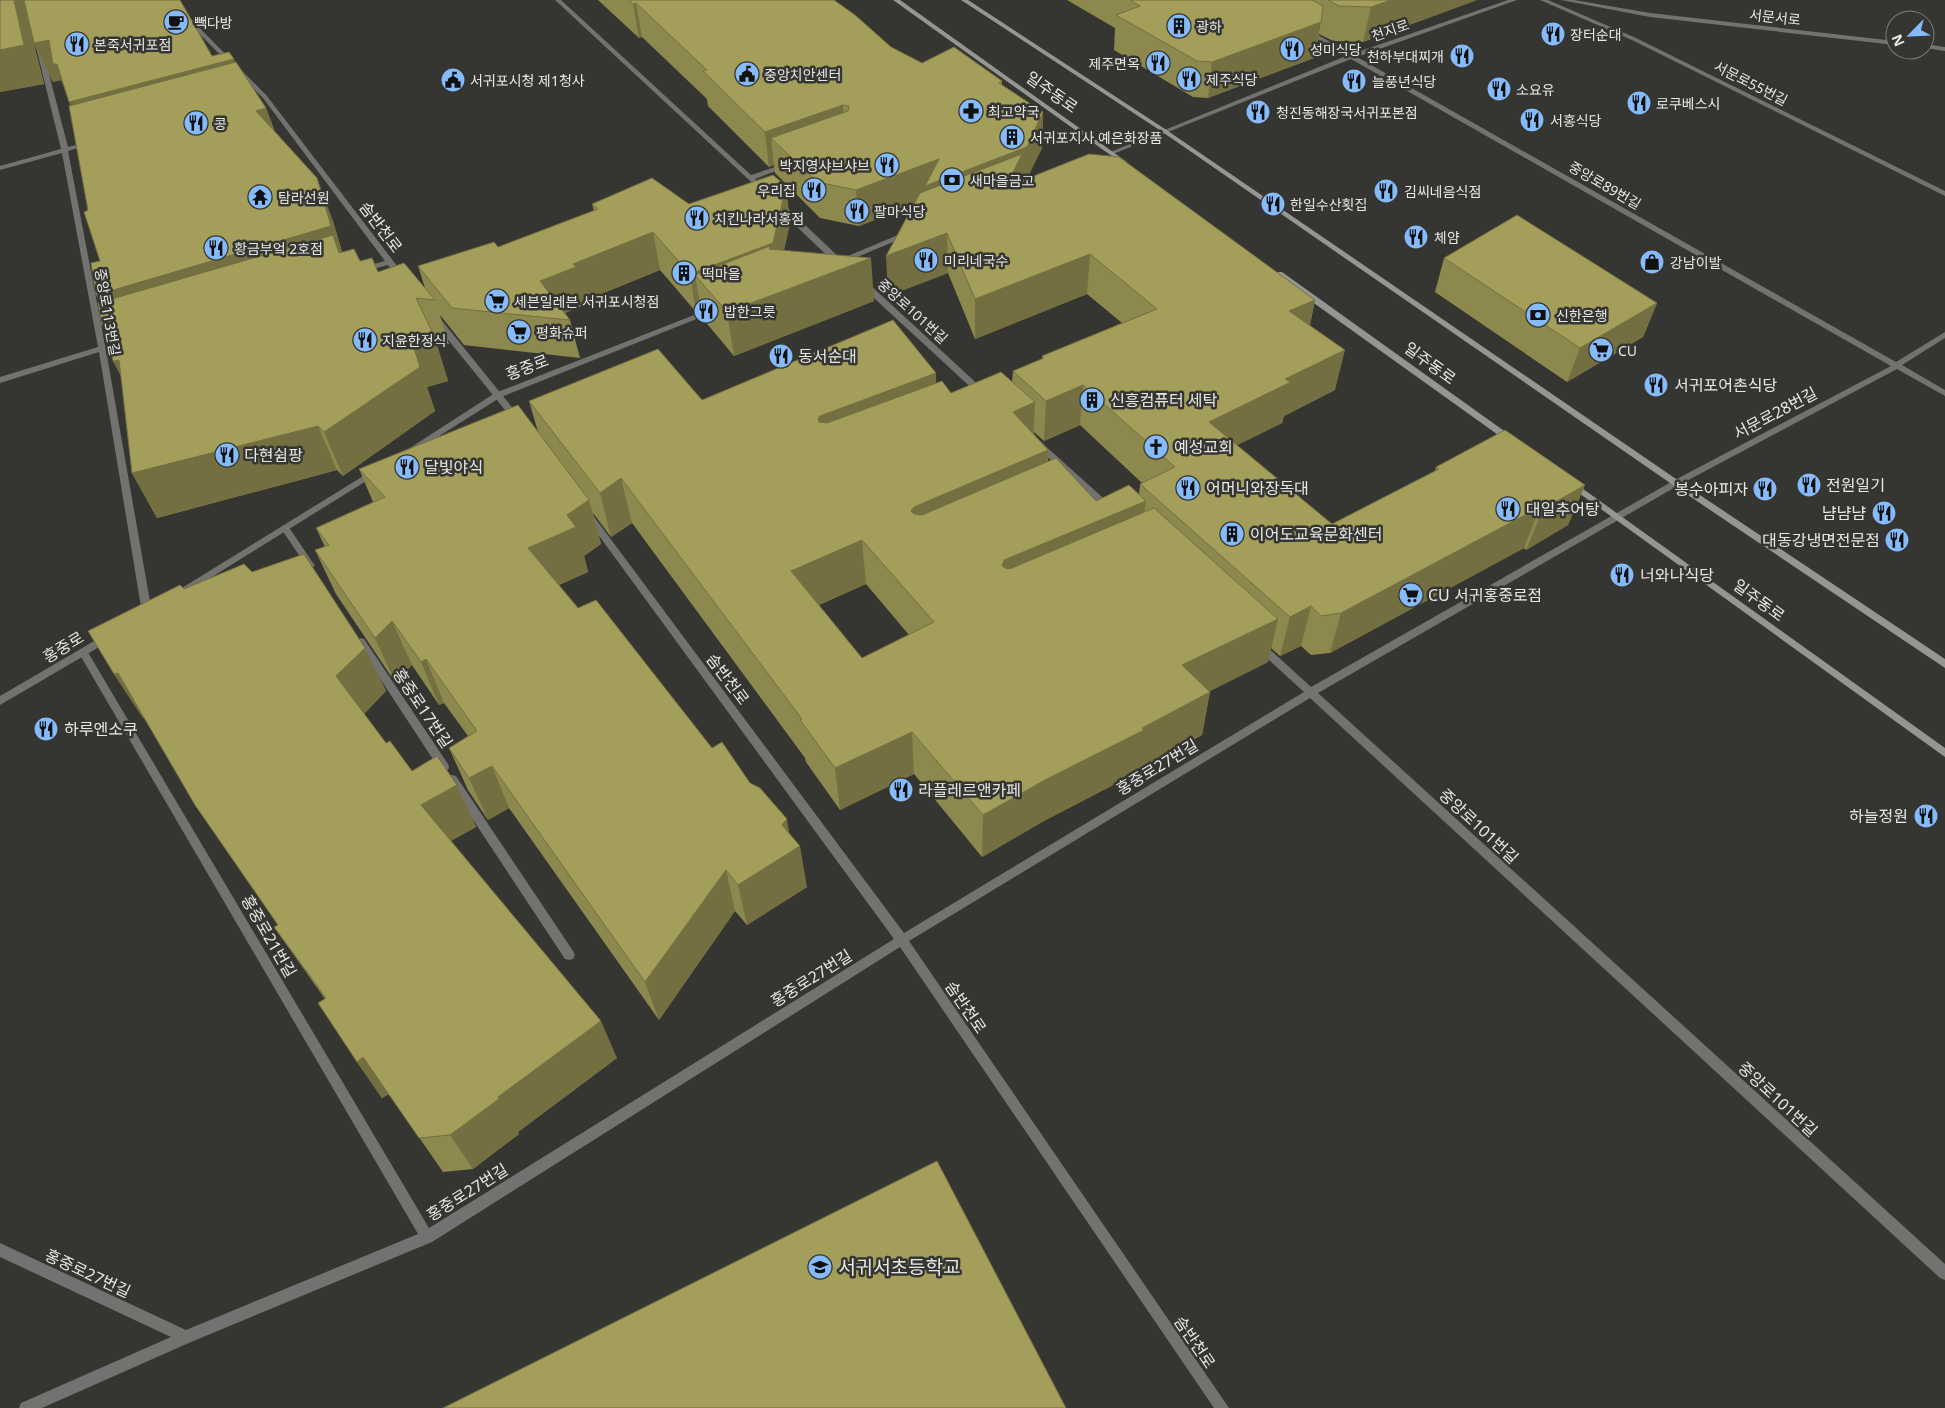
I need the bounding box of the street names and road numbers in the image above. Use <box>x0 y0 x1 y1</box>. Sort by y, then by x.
street label: 서문서로 <box>1748 5 1802 29</box>
street label: 천지로 <box>1369 15 1411 45</box>
street label: 서문로55번길 <box>1711 56 1791 110</box>
street label: 일주동로 <box>1022 66 1083 118</box>
street label: 중앙로89번길 <box>1565 157 1645 213</box>
street label: 솜반천로 <box>354 197 408 257</box>
street label: 중앙로113번길 <box>91 267 125 357</box>
street label: 중앙로101번길 <box>874 274 952 348</box>
street label: 일주동로 <box>1400 337 1461 389</box>
street label: 홍중로 <box>502 349 552 385</box>
street label: 서문로28번길 <box>1729 382 1821 444</box>
street label: 일주동로 <box>1729 574 1790 626</box>
street label: 홍중로 <box>38 626 88 668</box>
street label: 솜반천로 <box>701 649 755 709</box>
street label: 홍중로17번길 <box>388 664 458 752</box>
street label: 홍중로27번길 <box>1112 734 1202 800</box>
street label: 중앙로101번길 <box>1435 783 1523 869</box>
street label: 홍중로21번길 <box>236 891 302 981</box>
street label: 홍중로27번길 <box>766 944 856 1012</box>
street label: 솜반천로 <box>940 976 992 1038</box>
street label: 중앙로101번길 <box>1734 1056 1822 1142</box>
street label: 홍중로27번길 <box>422 1158 512 1226</box>
street label: 홍중로27번길 <box>42 1244 134 1302</box>
street label: 솜반천로 <box>1169 1311 1221 1373</box>

